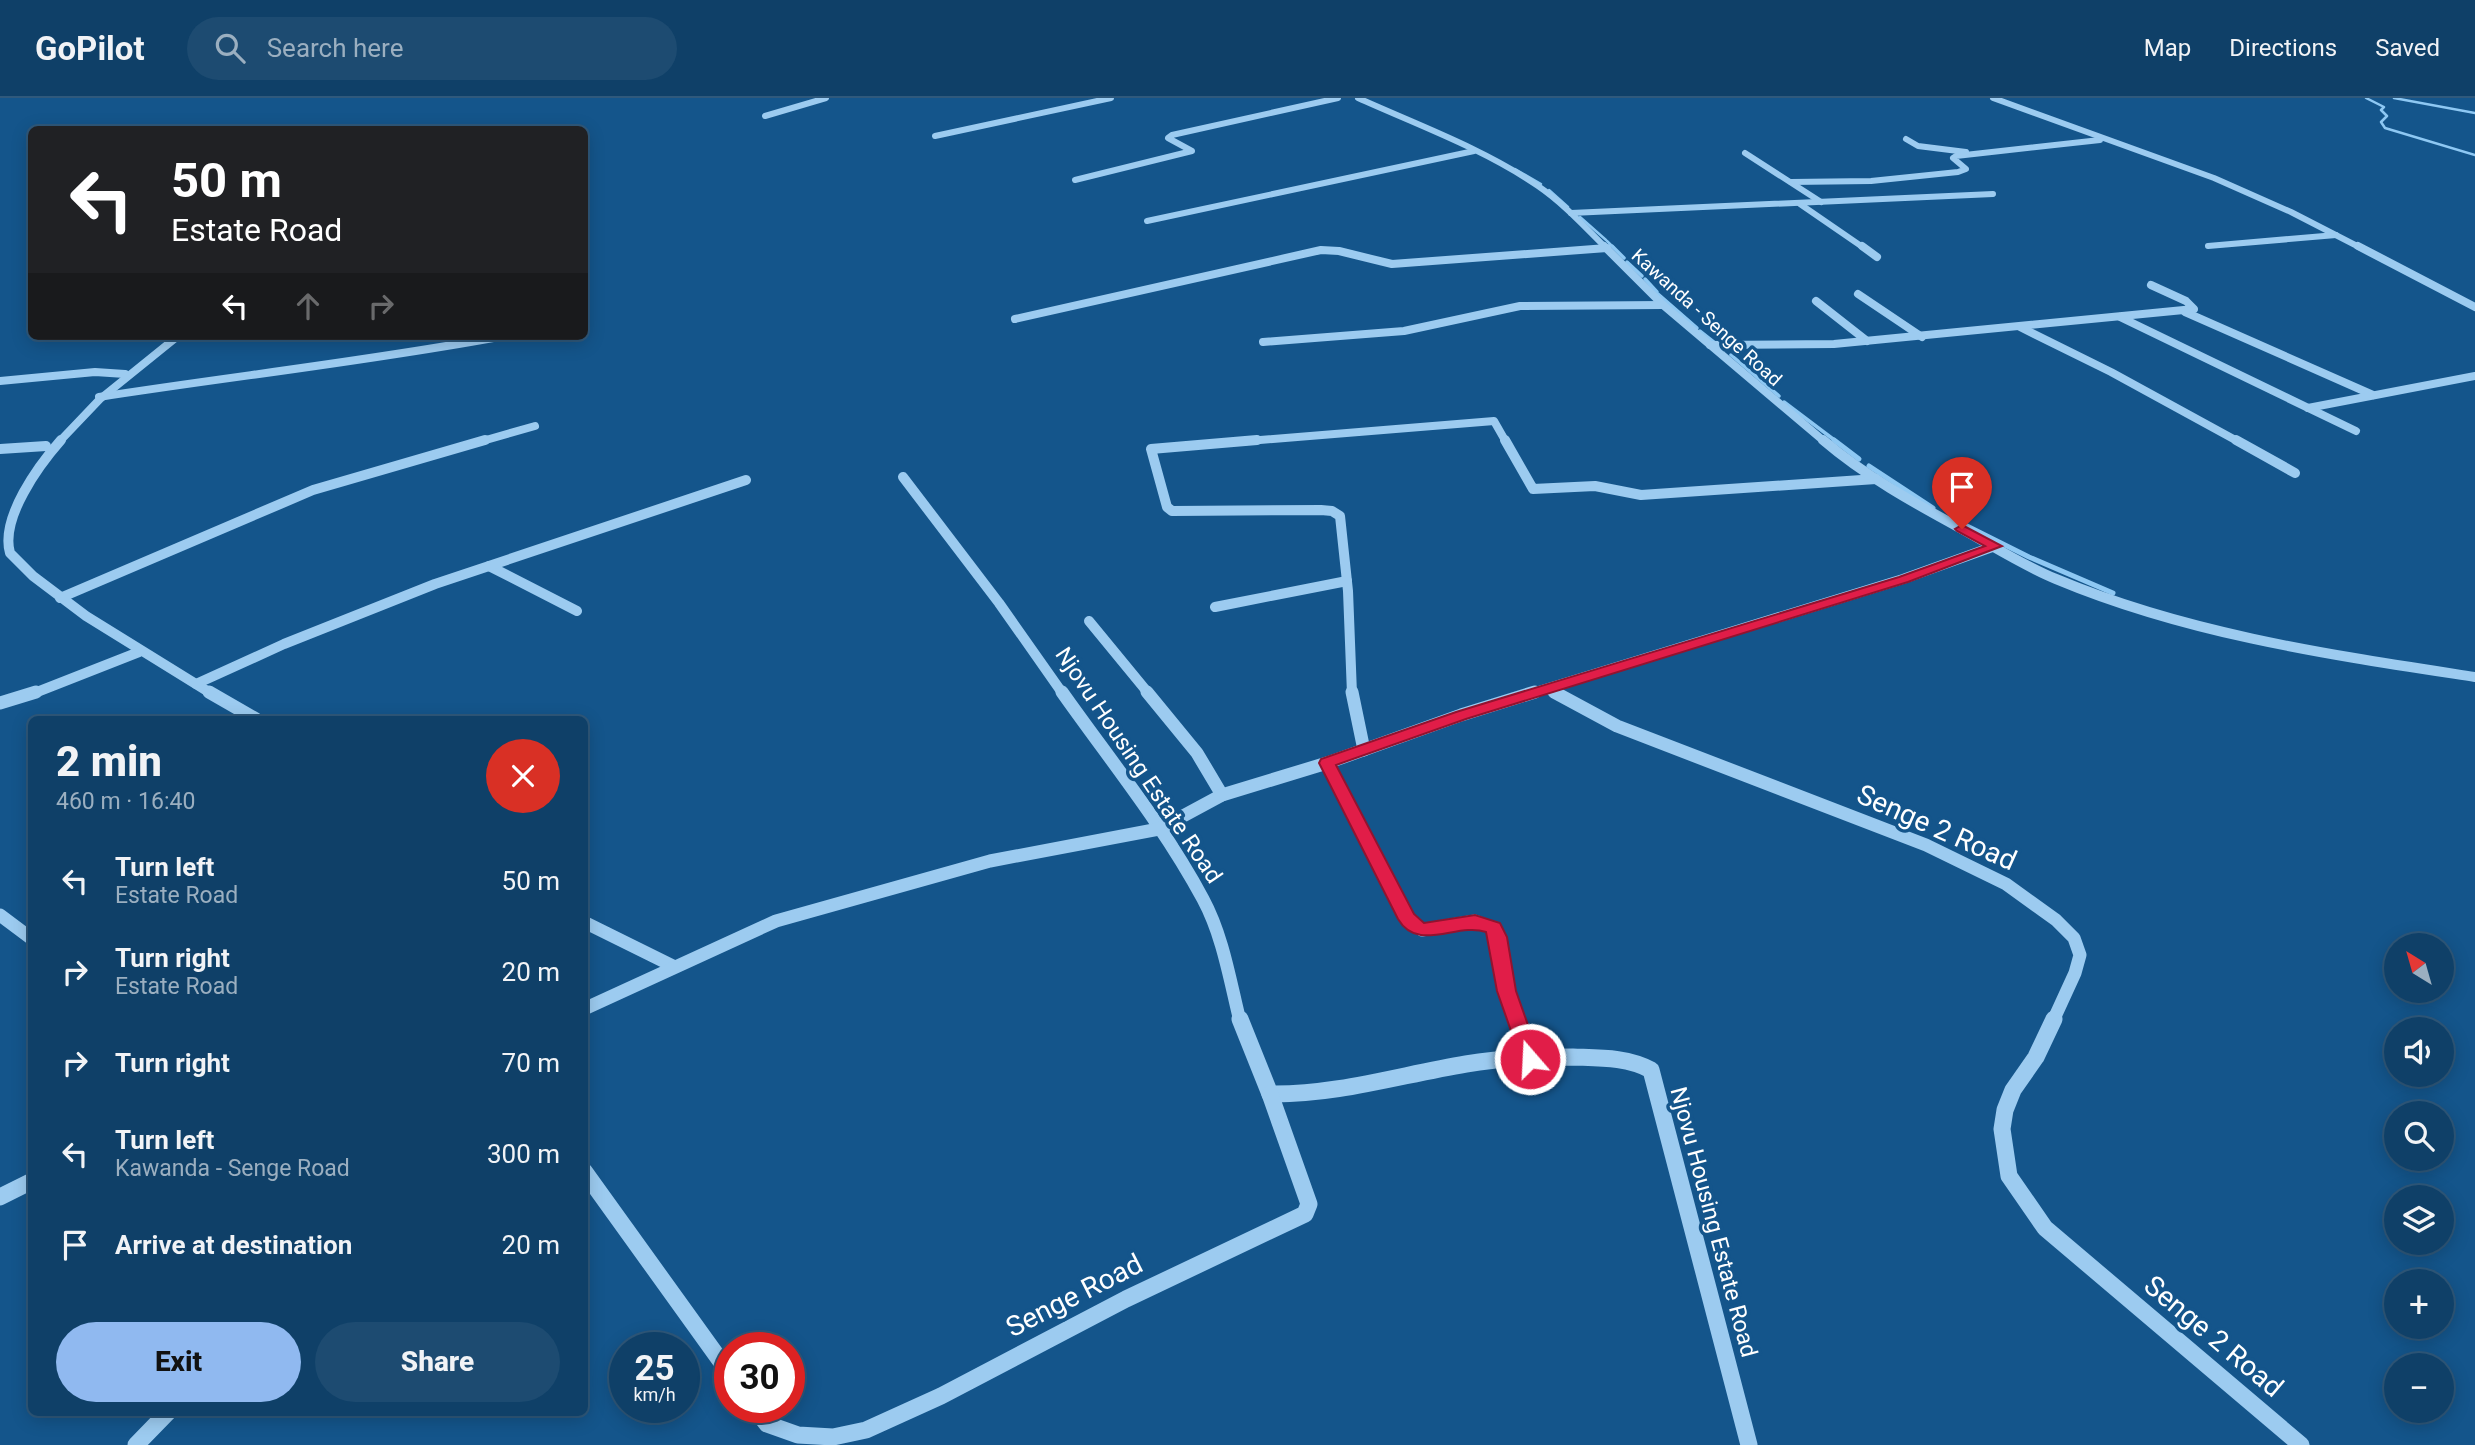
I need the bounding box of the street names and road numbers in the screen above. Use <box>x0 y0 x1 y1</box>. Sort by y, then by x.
street label: Kawanda - Senge Road <box>1627 244 1786 391</box>
street label: Njovu Housing Estate Road <box>1050 642 1228 888</box>
street label: Senge 2 Road <box>1852 778 2022 877</box>
street label: Njovu Housing Estate Road <box>1664 1084 1763 1360</box>
street label: Senge Road <box>1000 1247 1148 1344</box>
street label: Senge 2 Road <box>2137 1269 2290 1404</box>

